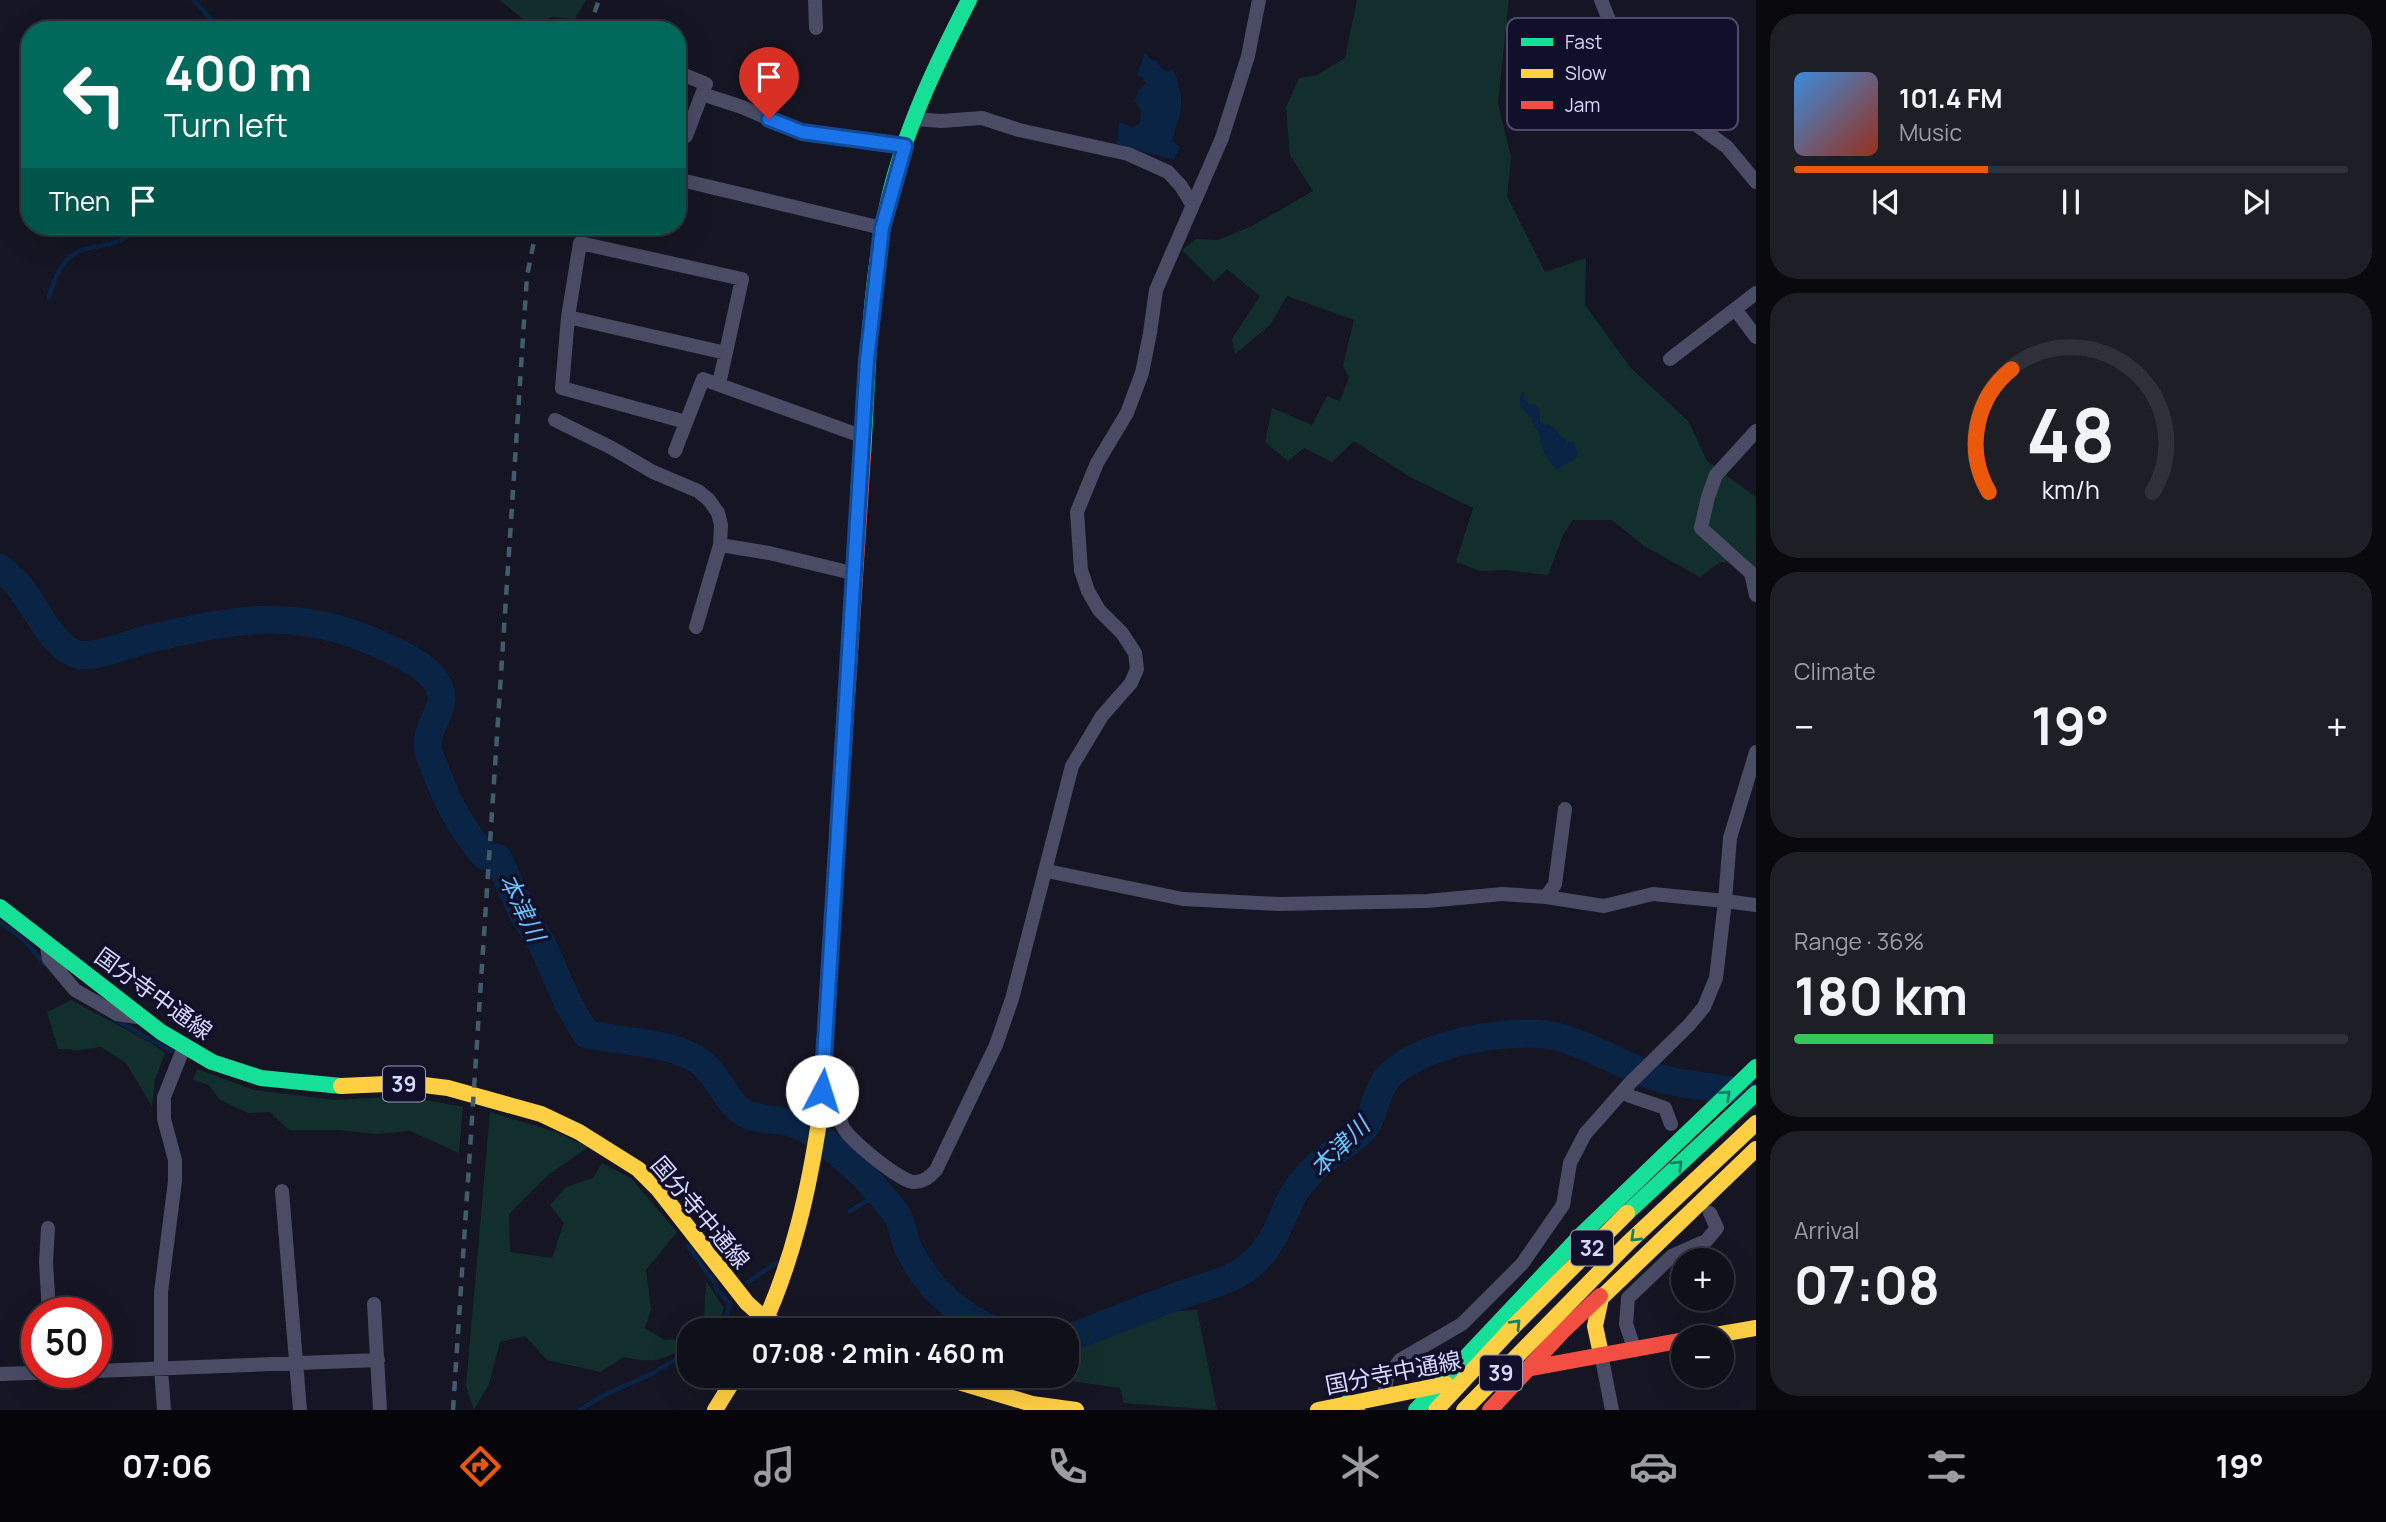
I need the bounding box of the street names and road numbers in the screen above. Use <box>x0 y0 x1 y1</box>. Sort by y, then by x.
street label: 国分寺中通線 <box>89 939 219 1047</box>
road number: 39 <box>383 1066 425 1102</box>
street label: 国分寺中通線 <box>644 1149 758 1275</box>
road number: 32 <box>1571 1230 1613 1266</box>
street label: 国分寺中通線 <box>1322 1343 1464 1401</box>
road number: 39 <box>1480 1356 1522 1390</box>

